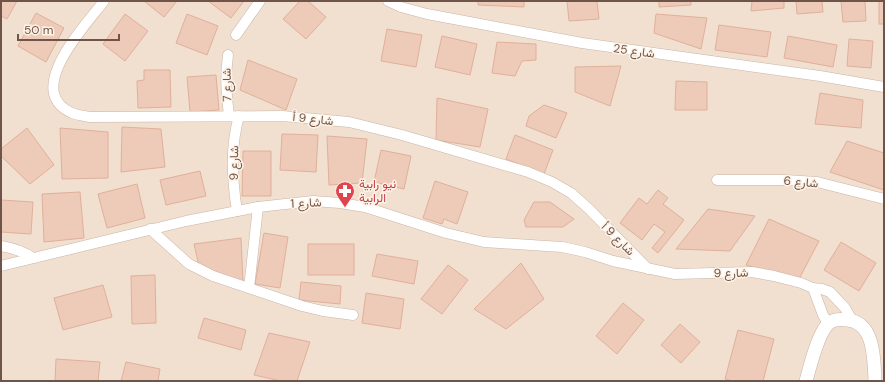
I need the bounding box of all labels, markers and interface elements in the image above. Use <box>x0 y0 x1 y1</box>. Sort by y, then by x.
scale bar <box>18 16 119 42</box>
text: 50 m <box>24 22 53 38</box>
street label: شارع 25 <box>612 40 656 63</box>
street label: شارع 7 <box>219 68 236 102</box>
street label: شارع 9 أ <box>292 109 334 130</box>
street label: شارع 9 <box>226 145 243 181</box>
street label: شارع 6 <box>783 173 819 192</box>
place label: نيو رابية الرابية <box>359 176 396 206</box>
pharmacy icon: نيو رابية الرابية <box>334 180 356 208</box>
street label: شارع 1 <box>290 194 322 213</box>
street label: شارع 9 أ <box>597 219 638 260</box>
street label: شارع 9 <box>713 265 749 282</box>

